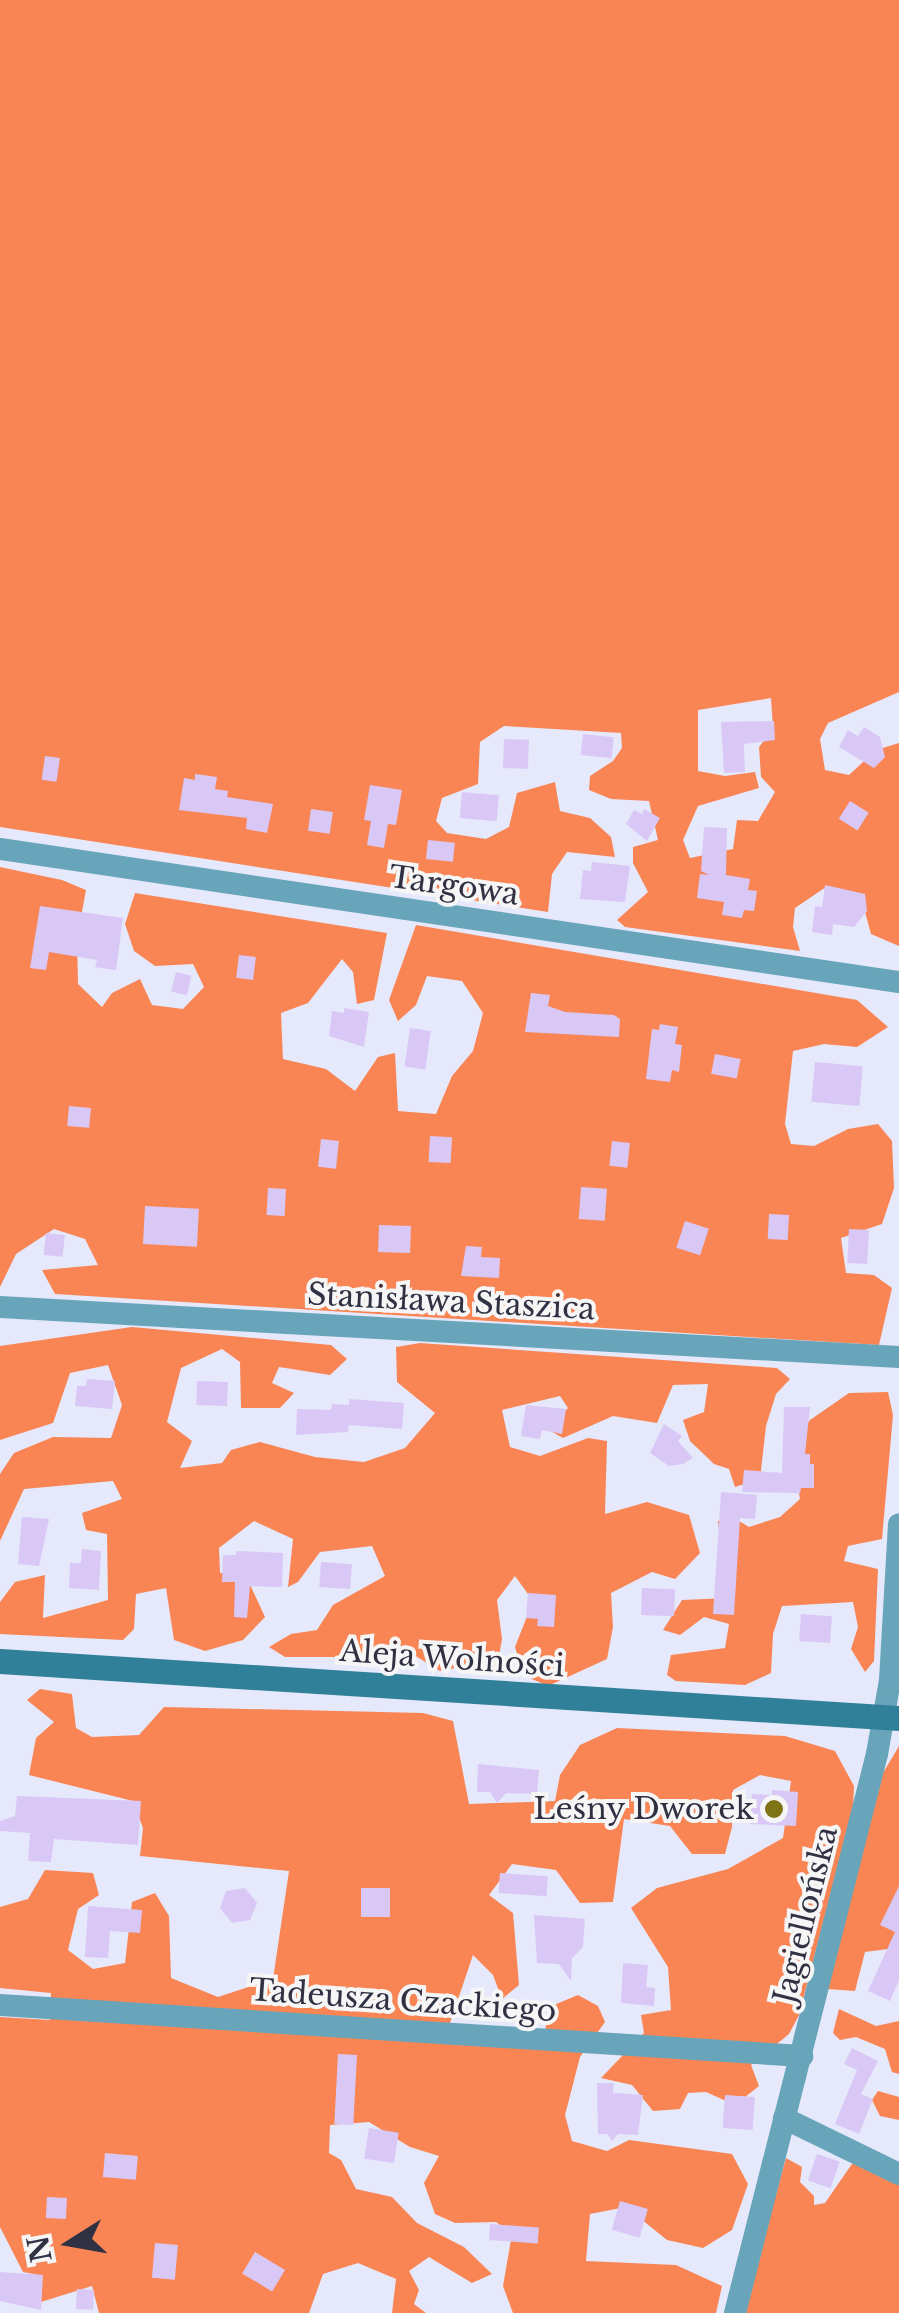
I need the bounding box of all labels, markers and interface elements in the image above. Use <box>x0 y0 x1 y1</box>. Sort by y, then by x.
street label: Targowa <box>387 859 521 913</box>
street label: Stanisława Staszica <box>306 1276 596 1328</box>
street label: Aleja Wolności <box>338 1633 566 1685</box>
place label: Leśny Dworek <box>533 1791 754 1827</box>
marker: Leśny Dworek <box>763 1798 785 1820</box>
street label: Jagiellońska <box>767 1823 845 2007</box>
street label: Tadeusza Czackiego <box>248 1972 558 2030</box>
north arrow <box>20 2193 120 2293</box>
text: N <box>20 2233 60 2265</box>

